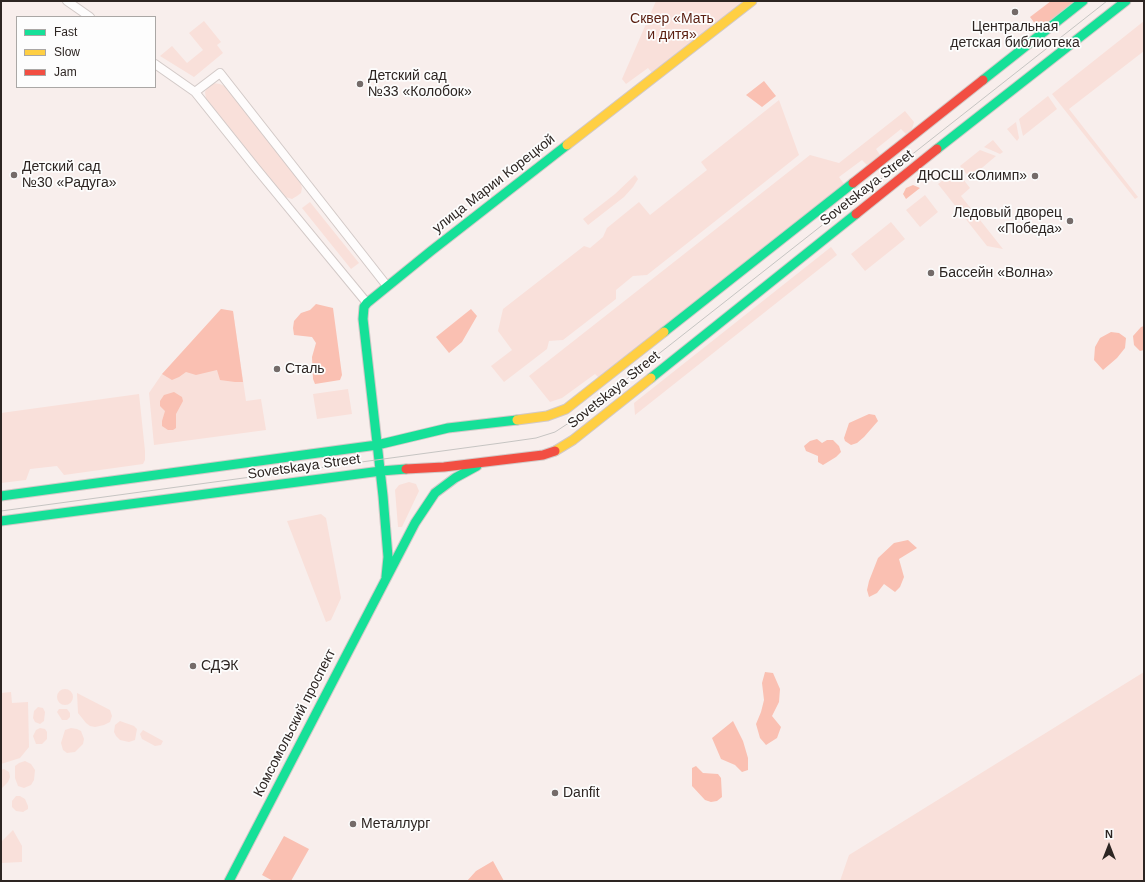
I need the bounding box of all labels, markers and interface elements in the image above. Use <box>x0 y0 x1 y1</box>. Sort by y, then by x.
marker: Центральная детская библиотека <box>1010 7 1020 17</box>
park label: Сквер «Мать и дитя» <box>630 11 714 44</box>
legend <box>16 16 156 88</box>
place label: Центральная детская библиотека <box>950 19 1080 52</box>
text: Fast <box>54 25 77 39</box>
text: Slow <box>54 45 80 59</box>
text: Jam <box>54 65 77 79</box>
place label: Детский сад №33 «Колобок» <box>368 68 472 100</box>
marker: Детский сад №33 «Колобок» <box>355 79 365 89</box>
street label: улица Марии Корецкой <box>429 131 559 237</box>
street label: Sovetskaya Street <box>817 146 917 230</box>
place label: Детский сад №30 «Радуга» <box>22 159 116 192</box>
place label: ДЮСШ «Олимп» <box>917 168 1027 184</box>
marker: Детский сад №30 «Радуга» <box>9 170 19 180</box>
marker: ДЮСШ «Олимп» <box>1030 171 1040 181</box>
place label: Ледовый дворец «Победа» <box>953 205 1062 238</box>
marker: Ледовый дворец «Победа» <box>1065 216 1075 226</box>
place label: Бассейн «Волна» <box>939 265 1053 281</box>
marker: Бассейн «Волна» <box>926 268 936 278</box>
street label: Sovetskaya Street <box>565 348 663 432</box>
place label: Сталь <box>285 361 325 377</box>
marker: Сталь <box>272 364 282 374</box>
street label: Sovetskaya Street <box>247 451 361 483</box>
street label: Комсомольский проспект <box>250 646 340 800</box>
place label: СДЭК <box>201 658 239 674</box>
marker: СДЭК <box>188 661 198 671</box>
place label: Danfit <box>563 785 600 801</box>
marker: Danfit <box>550 788 560 798</box>
place label: Металлург <box>361 816 430 832</box>
marker: Металлург <box>348 819 358 829</box>
north arrow <box>1089 826 1129 866</box>
text: N <box>1105 828 1113 840</box>

